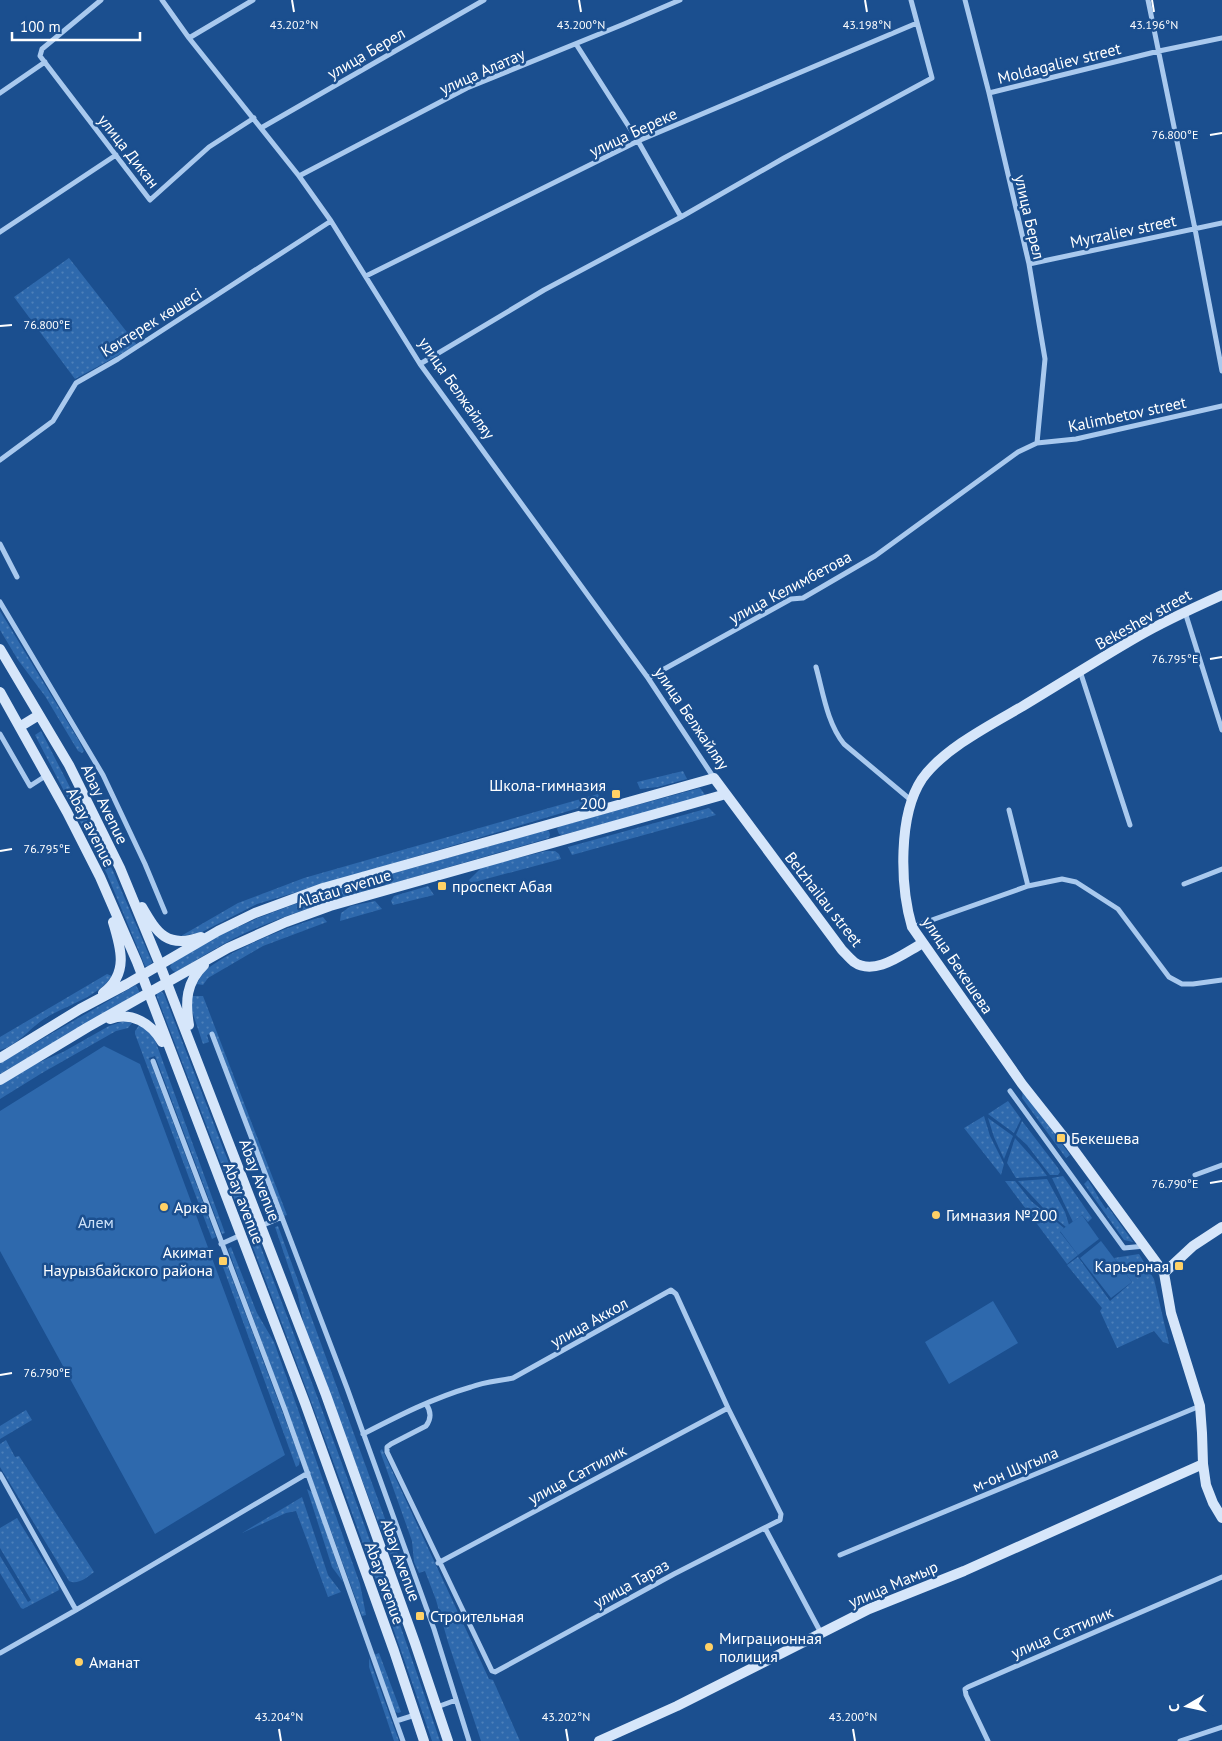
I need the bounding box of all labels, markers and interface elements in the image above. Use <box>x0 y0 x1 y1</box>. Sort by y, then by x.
scale bar <box>12 10 140 42</box>
text: 100 m <box>20 17 61 36</box>
text: 43.202°N <box>270 17 318 32</box>
text: 43.200°N <box>557 17 605 32</box>
text: 43.198°N <box>843 17 891 32</box>
text: 43.196°N <box>1130 17 1178 32</box>
street label: улица Берел <box>324 23 408 83</box>
street label: Moldagaliev street <box>995 38 1123 88</box>
street label: улица Алатау <box>436 43 528 99</box>
street label: улица Береке <box>586 103 680 161</box>
street label: улица Дикан <box>94 110 164 192</box>
text: 76.800°E <box>1152 127 1198 142</box>
street label: улица Берел <box>1011 173 1049 261</box>
street label: Myrzaliev street <box>1068 210 1178 252</box>
street label: Көктерек көшесі <box>97 283 205 361</box>
text: 76.800°E <box>24 317 70 332</box>
street label: улица Белжайляу <box>414 333 500 443</box>
street label: Kalimbetov street <box>1066 392 1188 436</box>
street label: улица Келимбетова <box>725 546 855 628</box>
street label: Bekeshev street <box>1091 584 1195 654</box>
text: 76.795°E <box>1152 651 1198 666</box>
street label: улица Белжайляу <box>650 663 734 774</box>
street label: Abay Avenue <box>77 761 133 847</box>
place label: Школа-гимназия 200 <box>489 775 606 813</box>
street label: Abay avenue <box>63 784 119 870</box>
marker: Школа-гимназия 200 <box>610 788 622 800</box>
text: 76.795°E <box>24 841 70 856</box>
street label: Belzhailau street <box>781 848 868 951</box>
street label: Alatau avenue <box>295 864 393 912</box>
place label: проспект Абая <box>452 876 552 896</box>
marker: проспект Абая <box>436 880 448 892</box>
street label: улица Бекешева <box>918 912 998 1018</box>
place label: Бекешева <box>1071 1128 1139 1148</box>
marker: Бекешева <box>1055 1132 1067 1144</box>
street label: Abay Avenue <box>235 1136 285 1224</box>
street label: Abay avenue <box>219 1159 269 1247</box>
text: 76.790°E <box>1152 1176 1198 1191</box>
place label: Арка <box>174 1197 208 1217</box>
marker: Арка <box>158 1201 170 1213</box>
place label: Гимназия №200 <box>946 1205 1057 1225</box>
marker: Гимназия №200 <box>930 1209 942 1221</box>
park label: Алем <box>78 1212 114 1232</box>
place label: Акимат Наурызбайского района <box>43 1242 214 1280</box>
marker: Акимат Наурызбайского района <box>217 1255 229 1267</box>
place label: Карьерная <box>1094 1256 1169 1276</box>
marker: Карьерная <box>1173 1260 1185 1272</box>
street label: улица Аккол <box>547 1293 631 1351</box>
text: 76.790°E <box>24 1365 70 1380</box>
street label: улица Саттилик <box>524 1440 630 1508</box>
street label: м-он Шугыла <box>969 1442 1061 1496</box>
street label: Abay Avenue <box>377 1516 425 1604</box>
street label: Abay avenue <box>361 1539 409 1627</box>
street label: улица Тараз <box>590 1554 672 1612</box>
street label: улица Мамыр <box>845 1556 941 1612</box>
street label: улица Саттилик <box>1008 1601 1116 1662</box>
place label: Строительная <box>430 1606 524 1626</box>
marker: Строительная <box>414 1610 426 1622</box>
place label: Миграционная полиция <box>719 1628 822 1666</box>
marker: Миграционная полиция <box>703 1641 715 1653</box>
place label: Аманат <box>89 1652 140 1672</box>
marker: Аманат <box>73 1656 85 1668</box>
north arrow <box>1162 1681 1212 1731</box>
text: С <box>1165 1703 1184 1713</box>
text: 43.204°N <box>255 1709 303 1724</box>
text: 43.202°N <box>542 1709 590 1724</box>
text: 43.200°N <box>829 1709 877 1724</box>

